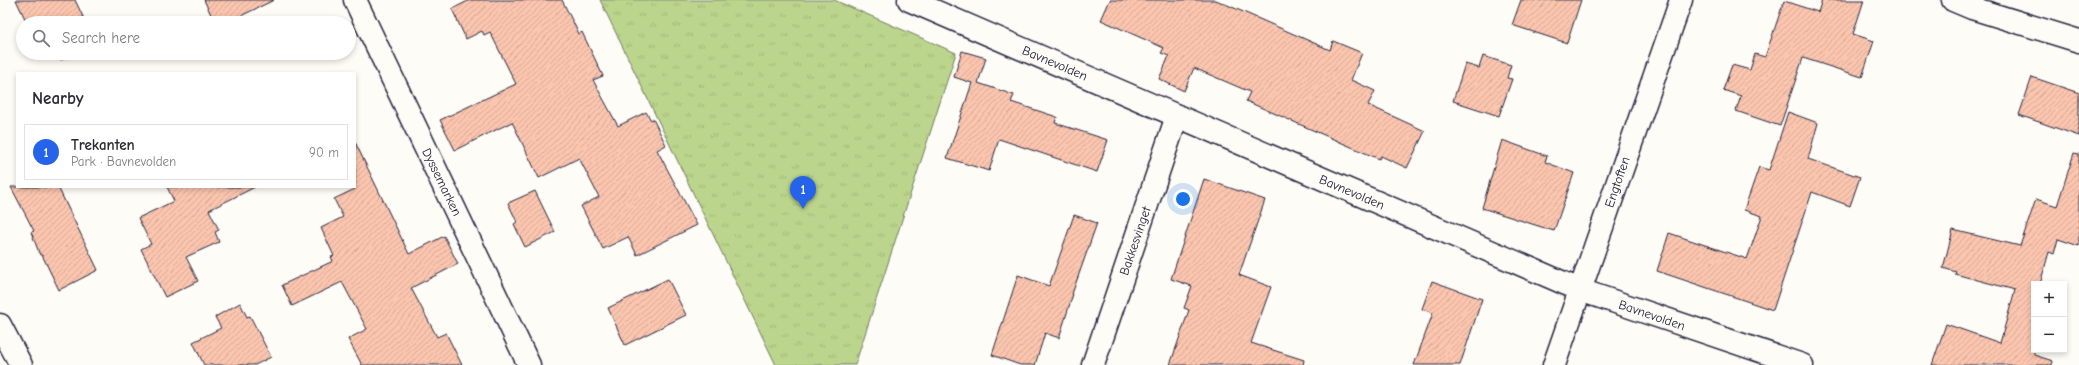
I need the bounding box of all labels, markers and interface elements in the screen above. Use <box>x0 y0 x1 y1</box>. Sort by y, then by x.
search box <box>16 16 356 60</box>
icon: search <box>30 27 52 49</box>
text: Search here <box>62 29 140 47</box>
street label: Bavnevolden <box>1020 43 1090 83</box>
text: Nearby <box>32 89 83 108</box>
text: Trekanten <box>71 136 135 154</box>
text: 1 <box>43 145 49 160</box>
text: 90 m <box>309 145 339 160</box>
street label: Dyssemarken <box>419 146 465 218</box>
text: Park · Bavnevolden <box>71 154 176 169</box>
street label: Engtoften <box>1601 155 1633 209</box>
street label: Bavnevolden <box>1317 172 1387 212</box>
pin: 1 <box>790 176 816 209</box>
your location <box>1173 189 1193 209</box>
street label: Bakkesvinget <box>1116 203 1154 277</box>
map controls <box>2031 281 2067 353</box>
button: + <box>2031 281 2067 317</box>
street label: Bavnevolden <box>1617 297 1687 333</box>
button: − <box>2031 317 2067 353</box>

